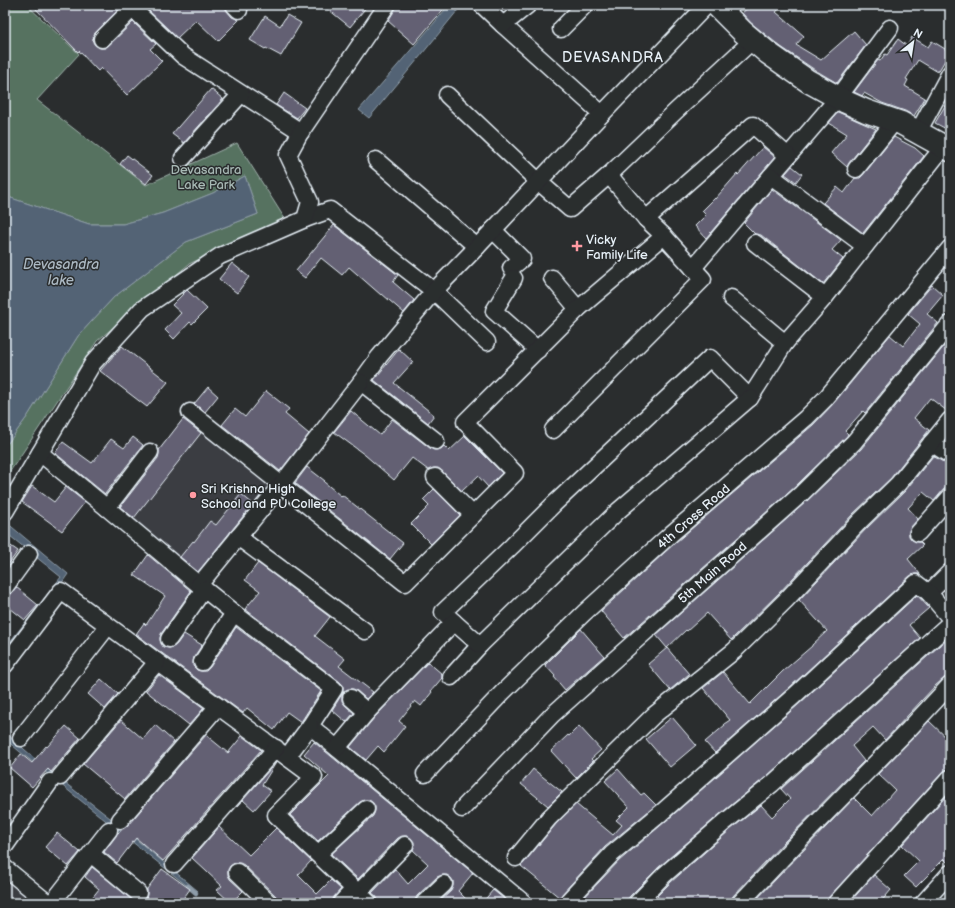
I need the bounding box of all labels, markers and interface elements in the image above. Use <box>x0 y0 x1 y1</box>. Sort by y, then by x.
north arrow <box>893 22 933 62</box>
text: N <box>911 26 925 41</box>
district label: DEVASANDRA <box>562 49 664 66</box>
park label: Devasandra Lake Park <box>171 162 241 193</box>
place label: Vicky Family Life <box>586 232 648 263</box>
marker: Vicky Family Life <box>571 240 583 252</box>
water label: Devasandra lake <box>23 256 99 289</box>
place label: Sri Krishna High School and PU College <box>201 481 337 512</box>
street label: 4th Cross Road <box>654 481 733 553</box>
marker: Sri Krishna High School and PU College <box>188 490 198 500</box>
street label: 5th Main Road <box>675 538 750 607</box>

